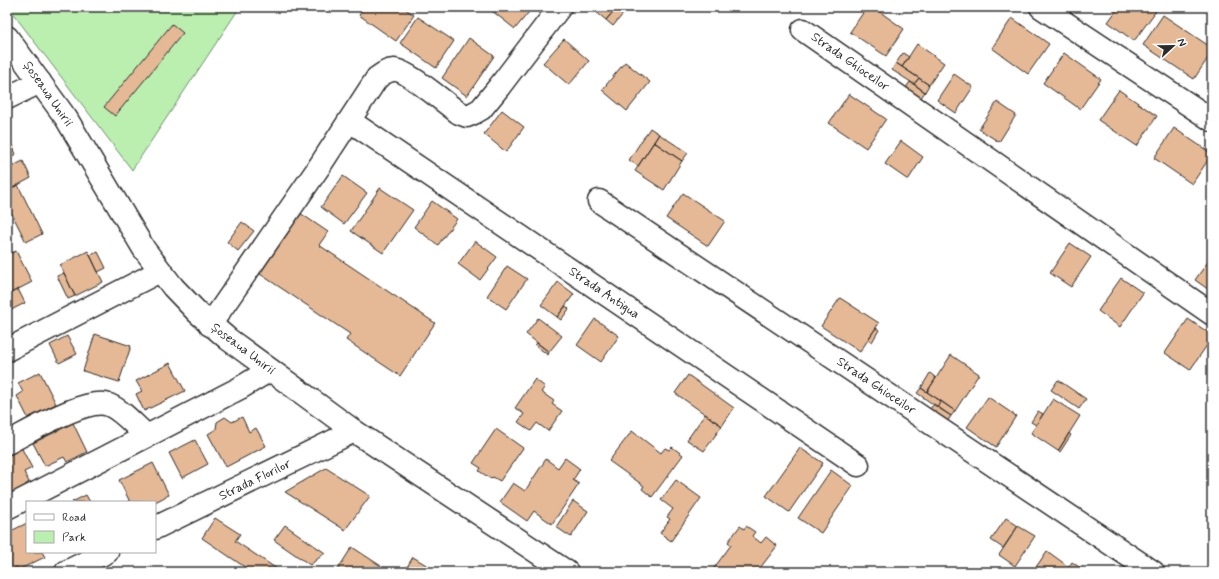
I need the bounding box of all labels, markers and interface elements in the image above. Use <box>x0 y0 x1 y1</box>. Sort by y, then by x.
north arrow <box>1153 26 1193 66</box>
street label: Strada Ghioceilor <box>808 29 893 96</box>
text: N <box>1173 37 1189 49</box>
street label: Șoseaua Unirii <box>19 58 77 130</box>
street label: Strada Antigua <box>565 263 643 323</box>
street label: Șoseaua Unirii <box>207 319 279 379</box>
street label: Strada Ghioceilor <box>833 353 919 419</box>
street label: Strada Florilor <box>216 455 295 505</box>
legend <box>26 501 156 553</box>
text: Road <box>62 510 86 526</box>
text: Park <box>62 530 86 546</box>

